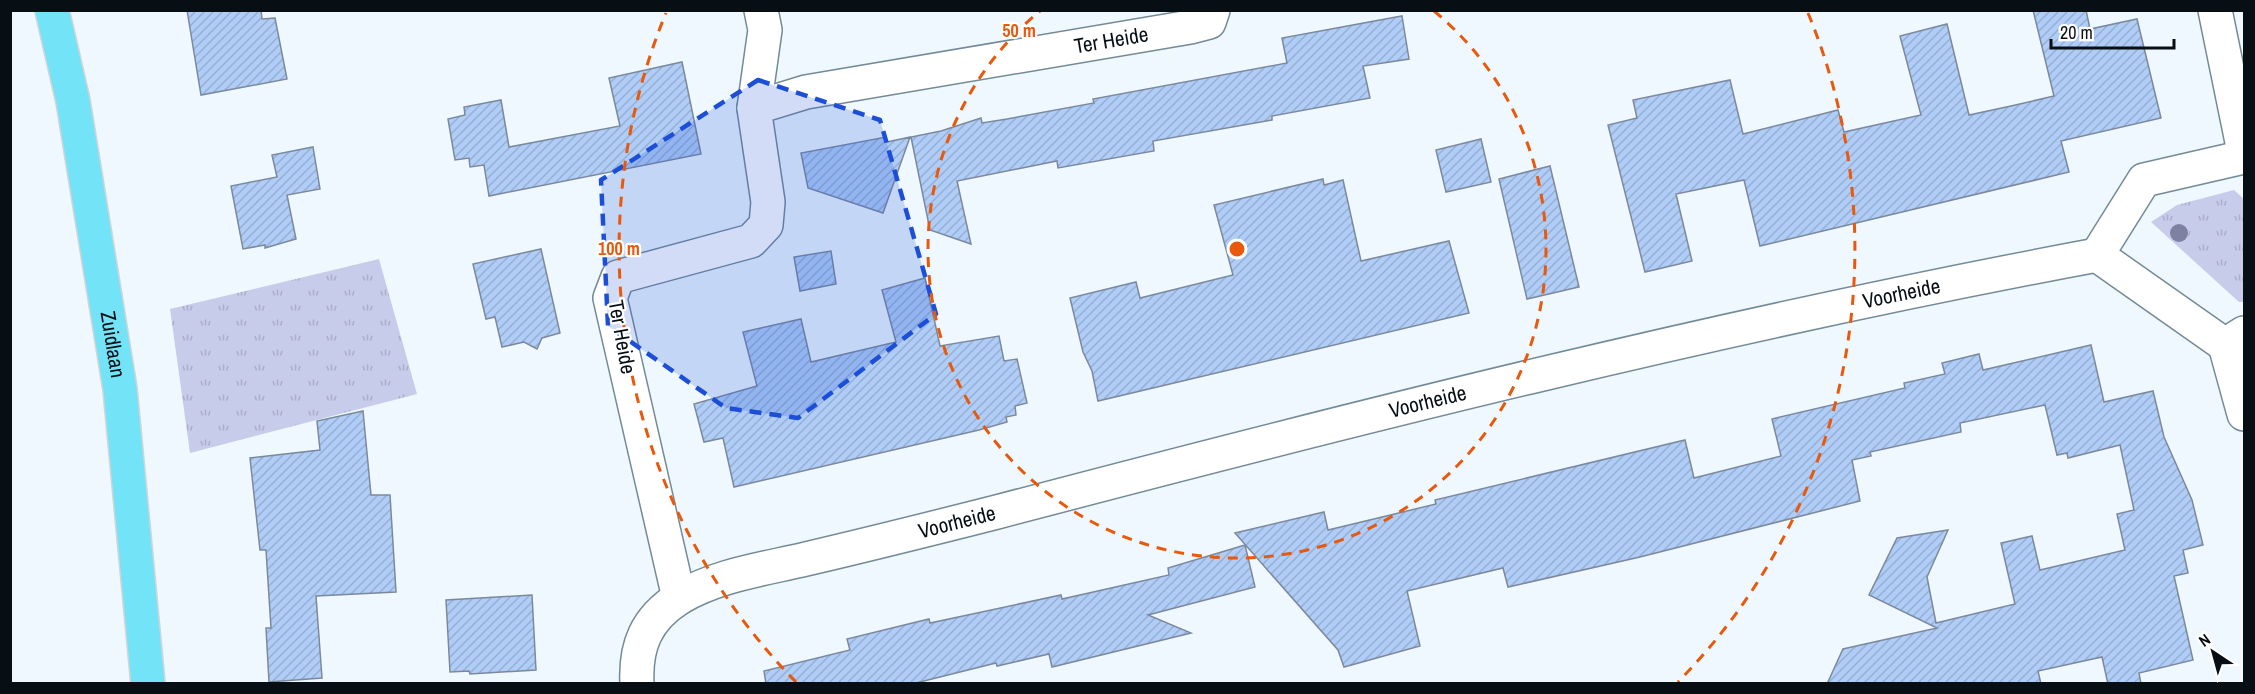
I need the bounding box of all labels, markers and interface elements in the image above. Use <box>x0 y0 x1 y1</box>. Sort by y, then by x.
scale bar <box>2051 12 2174 50</box>
text: 50 m <box>1002 18 1036 43</box>
street label: Ter Heide <box>1072 19 1150 60</box>
text: 20 m <box>2060 20 2093 45</box>
text: 100 m <box>598 236 640 261</box>
centre of rings <box>1227 239 1247 259</box>
street label: Voorheide <box>1860 271 1943 315</box>
street label: Ter Heide <box>602 298 643 376</box>
street label: Zuidlaan <box>94 309 133 380</box>
street label: Voorheide <box>1386 378 1469 425</box>
street label: Voorheide <box>915 498 998 545</box>
north arrow <box>2183 622 2243 682</box>
text: N <box>2194 628 2214 652</box>

